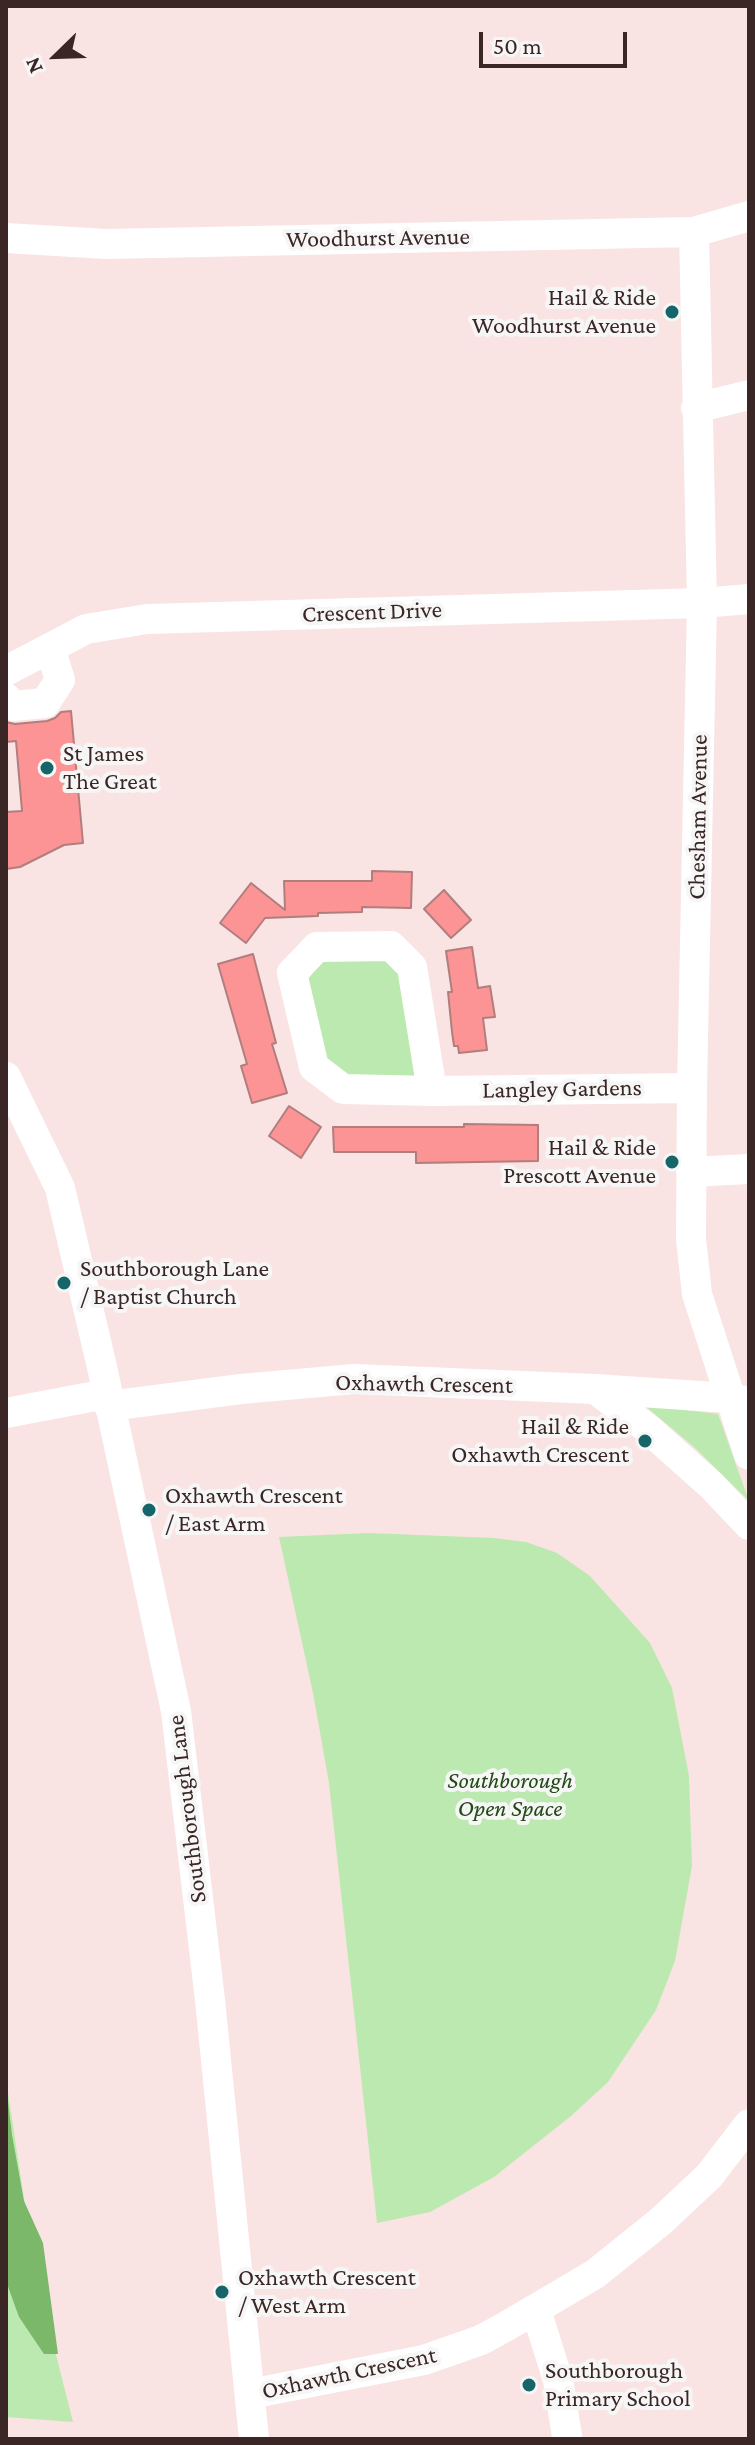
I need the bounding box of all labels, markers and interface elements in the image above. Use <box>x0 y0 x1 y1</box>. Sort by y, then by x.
north arrow <box>16 16 96 96</box>
scale bar <box>483 16 631 66</box>
text: 50 m <box>493 32 542 59</box>
text: N <box>19 54 48 77</box>
street label: Woodhurst Avenue <box>286 222 470 254</box>
place label: Hail & Ride Woodhurst Avenue <box>472 284 656 340</box>
marker: Hail & Ride Woodhurst Avenue <box>663 303 681 321</box>
street label: Crescent Drive <box>302 595 442 629</box>
street label: Chesham Avenue <box>682 734 714 900</box>
place label: St James The Great <box>63 740 157 796</box>
marker: St James The Great <box>38 759 56 777</box>
street label: Langley Gardens <box>482 1073 642 1105</box>
place label: Hail & Ride Prescott Avenue <box>503 1134 656 1190</box>
marker: Hail & Ride Prescott Avenue <box>663 1153 681 1171</box>
place label: Southborough Lane / Baptist Church <box>80 1255 269 1311</box>
marker: Southborough Lane / Baptist Church <box>55 1274 73 1292</box>
street label: Oxhawth Crescent <box>335 1368 513 1400</box>
place label: Hail & Ride Oxhawth Crescent <box>451 1413 629 1469</box>
marker: Hail & Ride Oxhawth Crescent <box>636 1432 654 1450</box>
place label: Oxhawth Crescent / East Arm <box>165 1482 343 1538</box>
marker: Oxhawth Crescent / East Arm <box>140 1501 158 1519</box>
street label: Southborough Lane <box>161 1713 213 1905</box>
park label: Southborough Open Space <box>447 1767 573 1823</box>
place label: Oxhawth Crescent / West Arm <box>238 2264 416 2320</box>
marker: Oxhawth Crescent / West Arm <box>213 2283 231 2301</box>
street label: Oxhawth Crescent <box>259 2340 439 2406</box>
place label: Southborough Primary School <box>545 2357 690 2413</box>
marker: Southborough Primary School <box>520 2376 538 2394</box>

